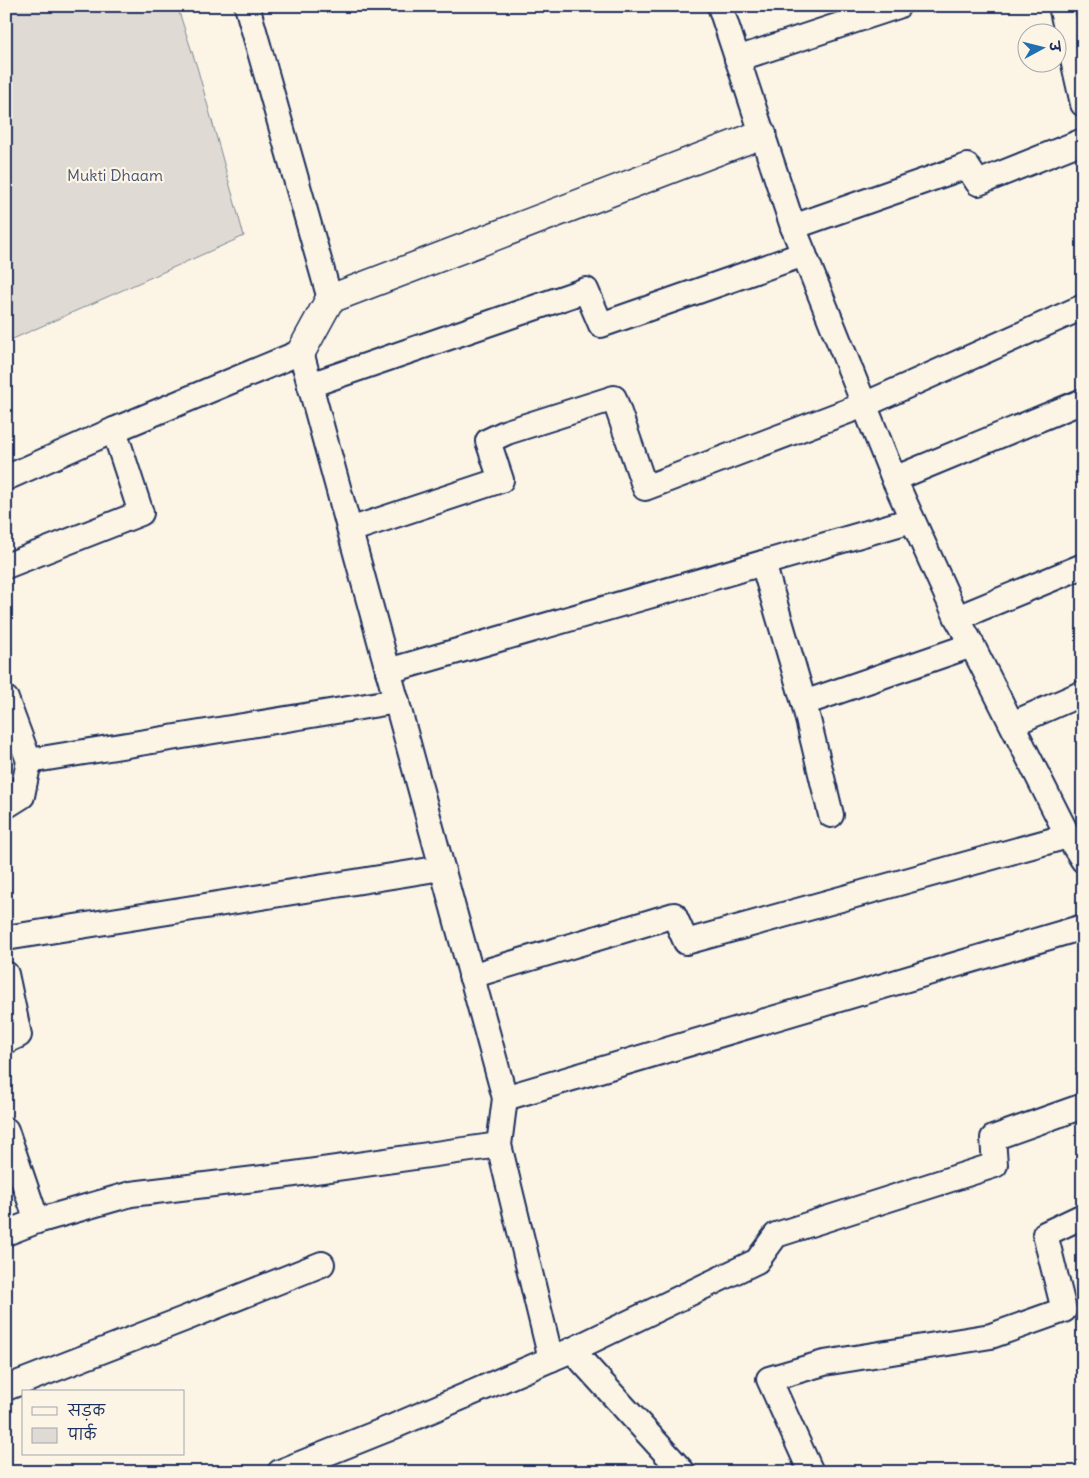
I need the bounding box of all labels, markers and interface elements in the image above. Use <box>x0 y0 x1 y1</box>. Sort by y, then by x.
north arrow <box>1016 22 1066 72</box>
text: उ <box>1045 39 1065 54</box>
park label: Mukti Dhaam <box>67 165 163 185</box>
legend <box>22 1390 185 1456</box>
text: सड़क <box>67 1401 106 1421</box>
text: पार्क <box>67 1423 98 1444</box>

